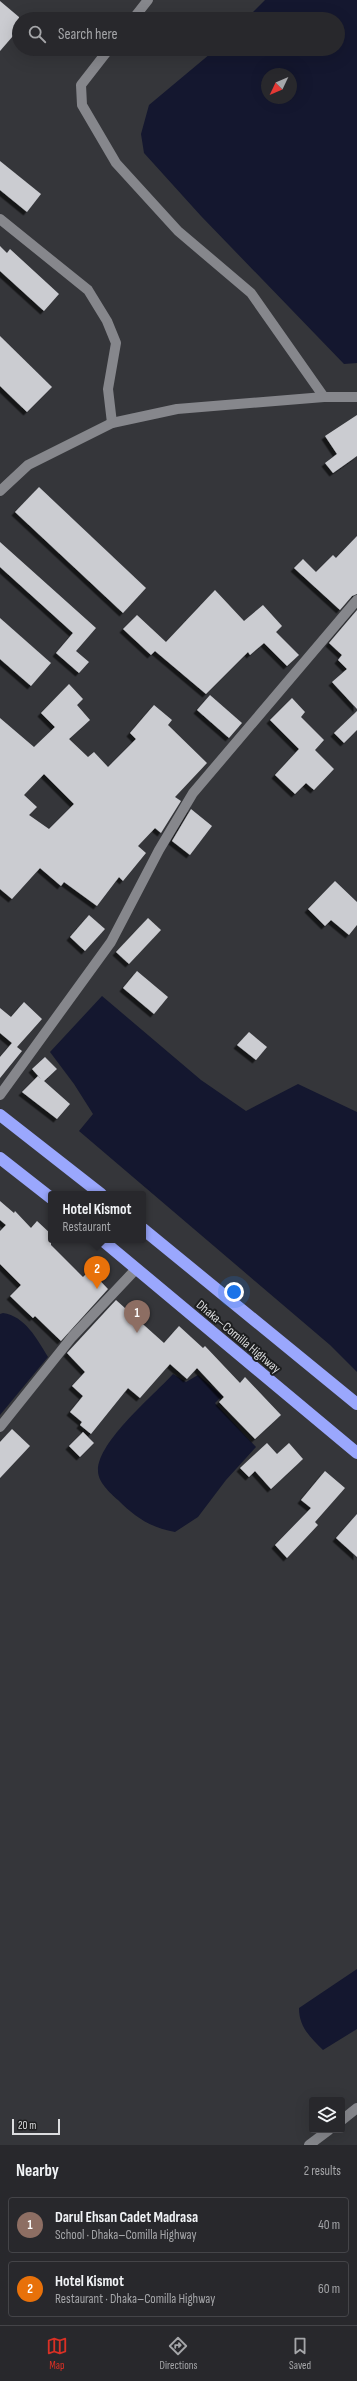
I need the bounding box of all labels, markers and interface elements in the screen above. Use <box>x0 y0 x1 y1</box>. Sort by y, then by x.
search box <box>12 12 345 56</box>
icon: search <box>26 23 48 45</box>
text: Search here <box>58 25 118 44</box>
north arrow <box>261 68 297 104</box>
popup <box>48 1191 146 1243</box>
text: Hotel Kismot <box>63 1200 131 1219</box>
text: Restaurant <box>63 1219 111 1235</box>
pin: 2 <box>84 1256 110 1289</box>
your location <box>224 1282 244 1302</box>
street label: Dhaka–Comilla Highway <box>193 1297 284 1377</box>
pin: 1 <box>124 1300 150 1333</box>
map controls <box>309 2097 345 2133</box>
button: layers <box>309 2097 345 2133</box>
scale bar <box>12 2117 60 2136</box>
text: 20 m <box>18 2119 36 2132</box>
text: Nearby <box>16 2161 59 2181</box>
text: 2 results <box>304 2163 341 2179</box>
text: Darul Ehsan Cadet Madrasa <box>55 2208 198 2227</box>
text: 1 <box>27 2217 33 2233</box>
text: 40 m <box>318 2217 340 2233</box>
text: School · Dhaka–Comilla Highway <box>55 2227 197 2243</box>
text: Hotel Kismot <box>55 2272 124 2291</box>
text: 2 <box>27 2281 33 2297</box>
text: 60 m <box>318 2281 340 2297</box>
text: Restaurant · Dhaka–Comilla Highway <box>55 2291 215 2307</box>
tab: Map <box>46 2335 68 2372</box>
tab: Directions <box>160 2335 197 2372</box>
tab: Saved <box>289 2335 311 2372</box>

